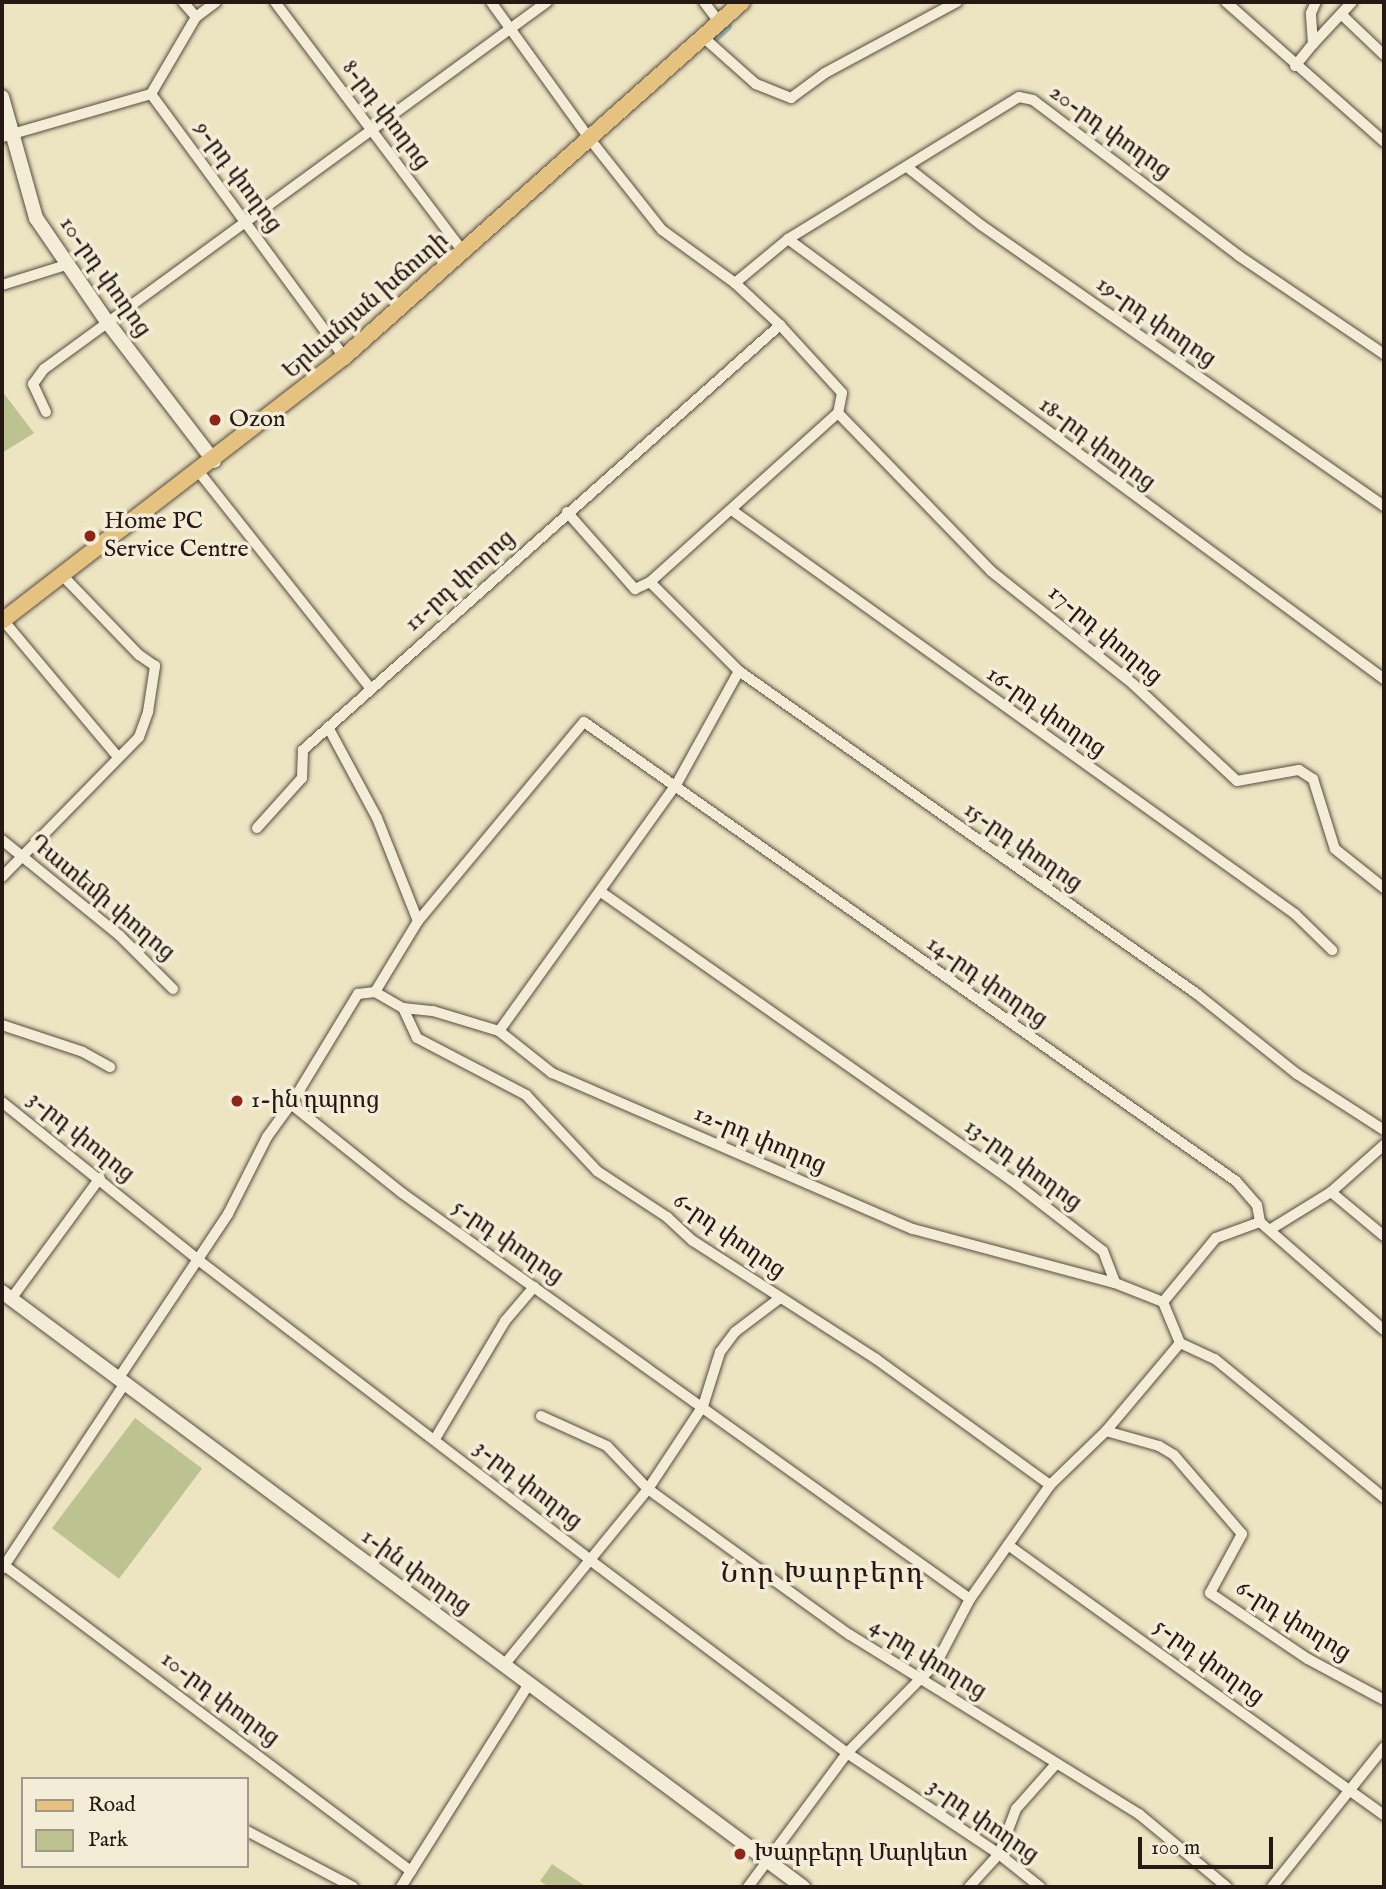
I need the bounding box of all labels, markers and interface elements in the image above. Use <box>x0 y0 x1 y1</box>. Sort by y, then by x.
street label: 8-րդ փողոց <box>335 54 437 176</box>
street label: 20-րդ փողոց <box>1043 78 1177 186</box>
street label: 9-րդ փողոց <box>188 115 288 239</box>
street label: 10-րդ փողոց <box>53 211 157 343</box>
street label: Երևանյան խճուղի <box>277 226 455 386</box>
street label: 19-րդ փողոց <box>1090 270 1222 374</box>
street label: 18-րդ փողոց <box>1033 391 1161 497</box>
place label: Ozon <box>229 406 286 434</box>
marker: Ozon <box>207 412 223 428</box>
place label: Home PC Service Centre <box>104 508 249 564</box>
street label: 11-րդ փողոց <box>399 524 521 638</box>
marker: Home PC Service Centre <box>82 528 98 544</box>
street label: 17-րդ փողոց <box>1042 579 1168 691</box>
street label: 16-րդ փողոց <box>981 660 1111 764</box>
street label: 15-րդ փողոց <box>958 796 1088 898</box>
street label: Դատեմի փողոց <box>23 829 181 967</box>
street label: 14-րդ փողոց <box>921 930 1053 1034</box>
street label: 3-րդ փողոց <box>22 1085 140 1189</box>
place label: 1-ին դպրոց <box>251 1087 379 1115</box>
marker: 1-ին դպրոց <box>229 1093 245 1109</box>
street label: 12-րդ փողոց <box>690 1099 830 1181</box>
street label: 13-րդ փողոց <box>958 1113 1088 1217</box>
street label: 6-րդ փողոց <box>667 1187 791 1285</box>
street label: 5-րդ փողոց <box>447 1193 569 1291</box>
street label: 3-րդ փողոց <box>468 1434 588 1536</box>
street label: 1-ին փողոց <box>355 1523 477 1621</box>
district label: Նոր Խարբերդ <box>722 1558 924 1592</box>
street label: 6-րդ փողոց <box>1230 1574 1356 1668</box>
street label: 4-րդ փողոց <box>864 1612 992 1706</box>
street label: 5-րդ փողոց <box>1148 1612 1270 1712</box>
street label: 10-րդ փողոց <box>155 1645 285 1753</box>
street label: 3-րդ փողոց <box>922 1772 1044 1870</box>
legend <box>21 1777 248 1868</box>
text: Road <box>88 1792 135 1819</box>
scale bar <box>1141 1822 1276 1866</box>
text: Park <box>88 1827 128 1854</box>
text: 100 m <box>1151 1835 1200 1862</box>
place label: Խարբերդ Մարկետ <box>754 1840 968 1868</box>
marker: Խարբերդ Մարկետ <box>732 1846 748 1862</box>

